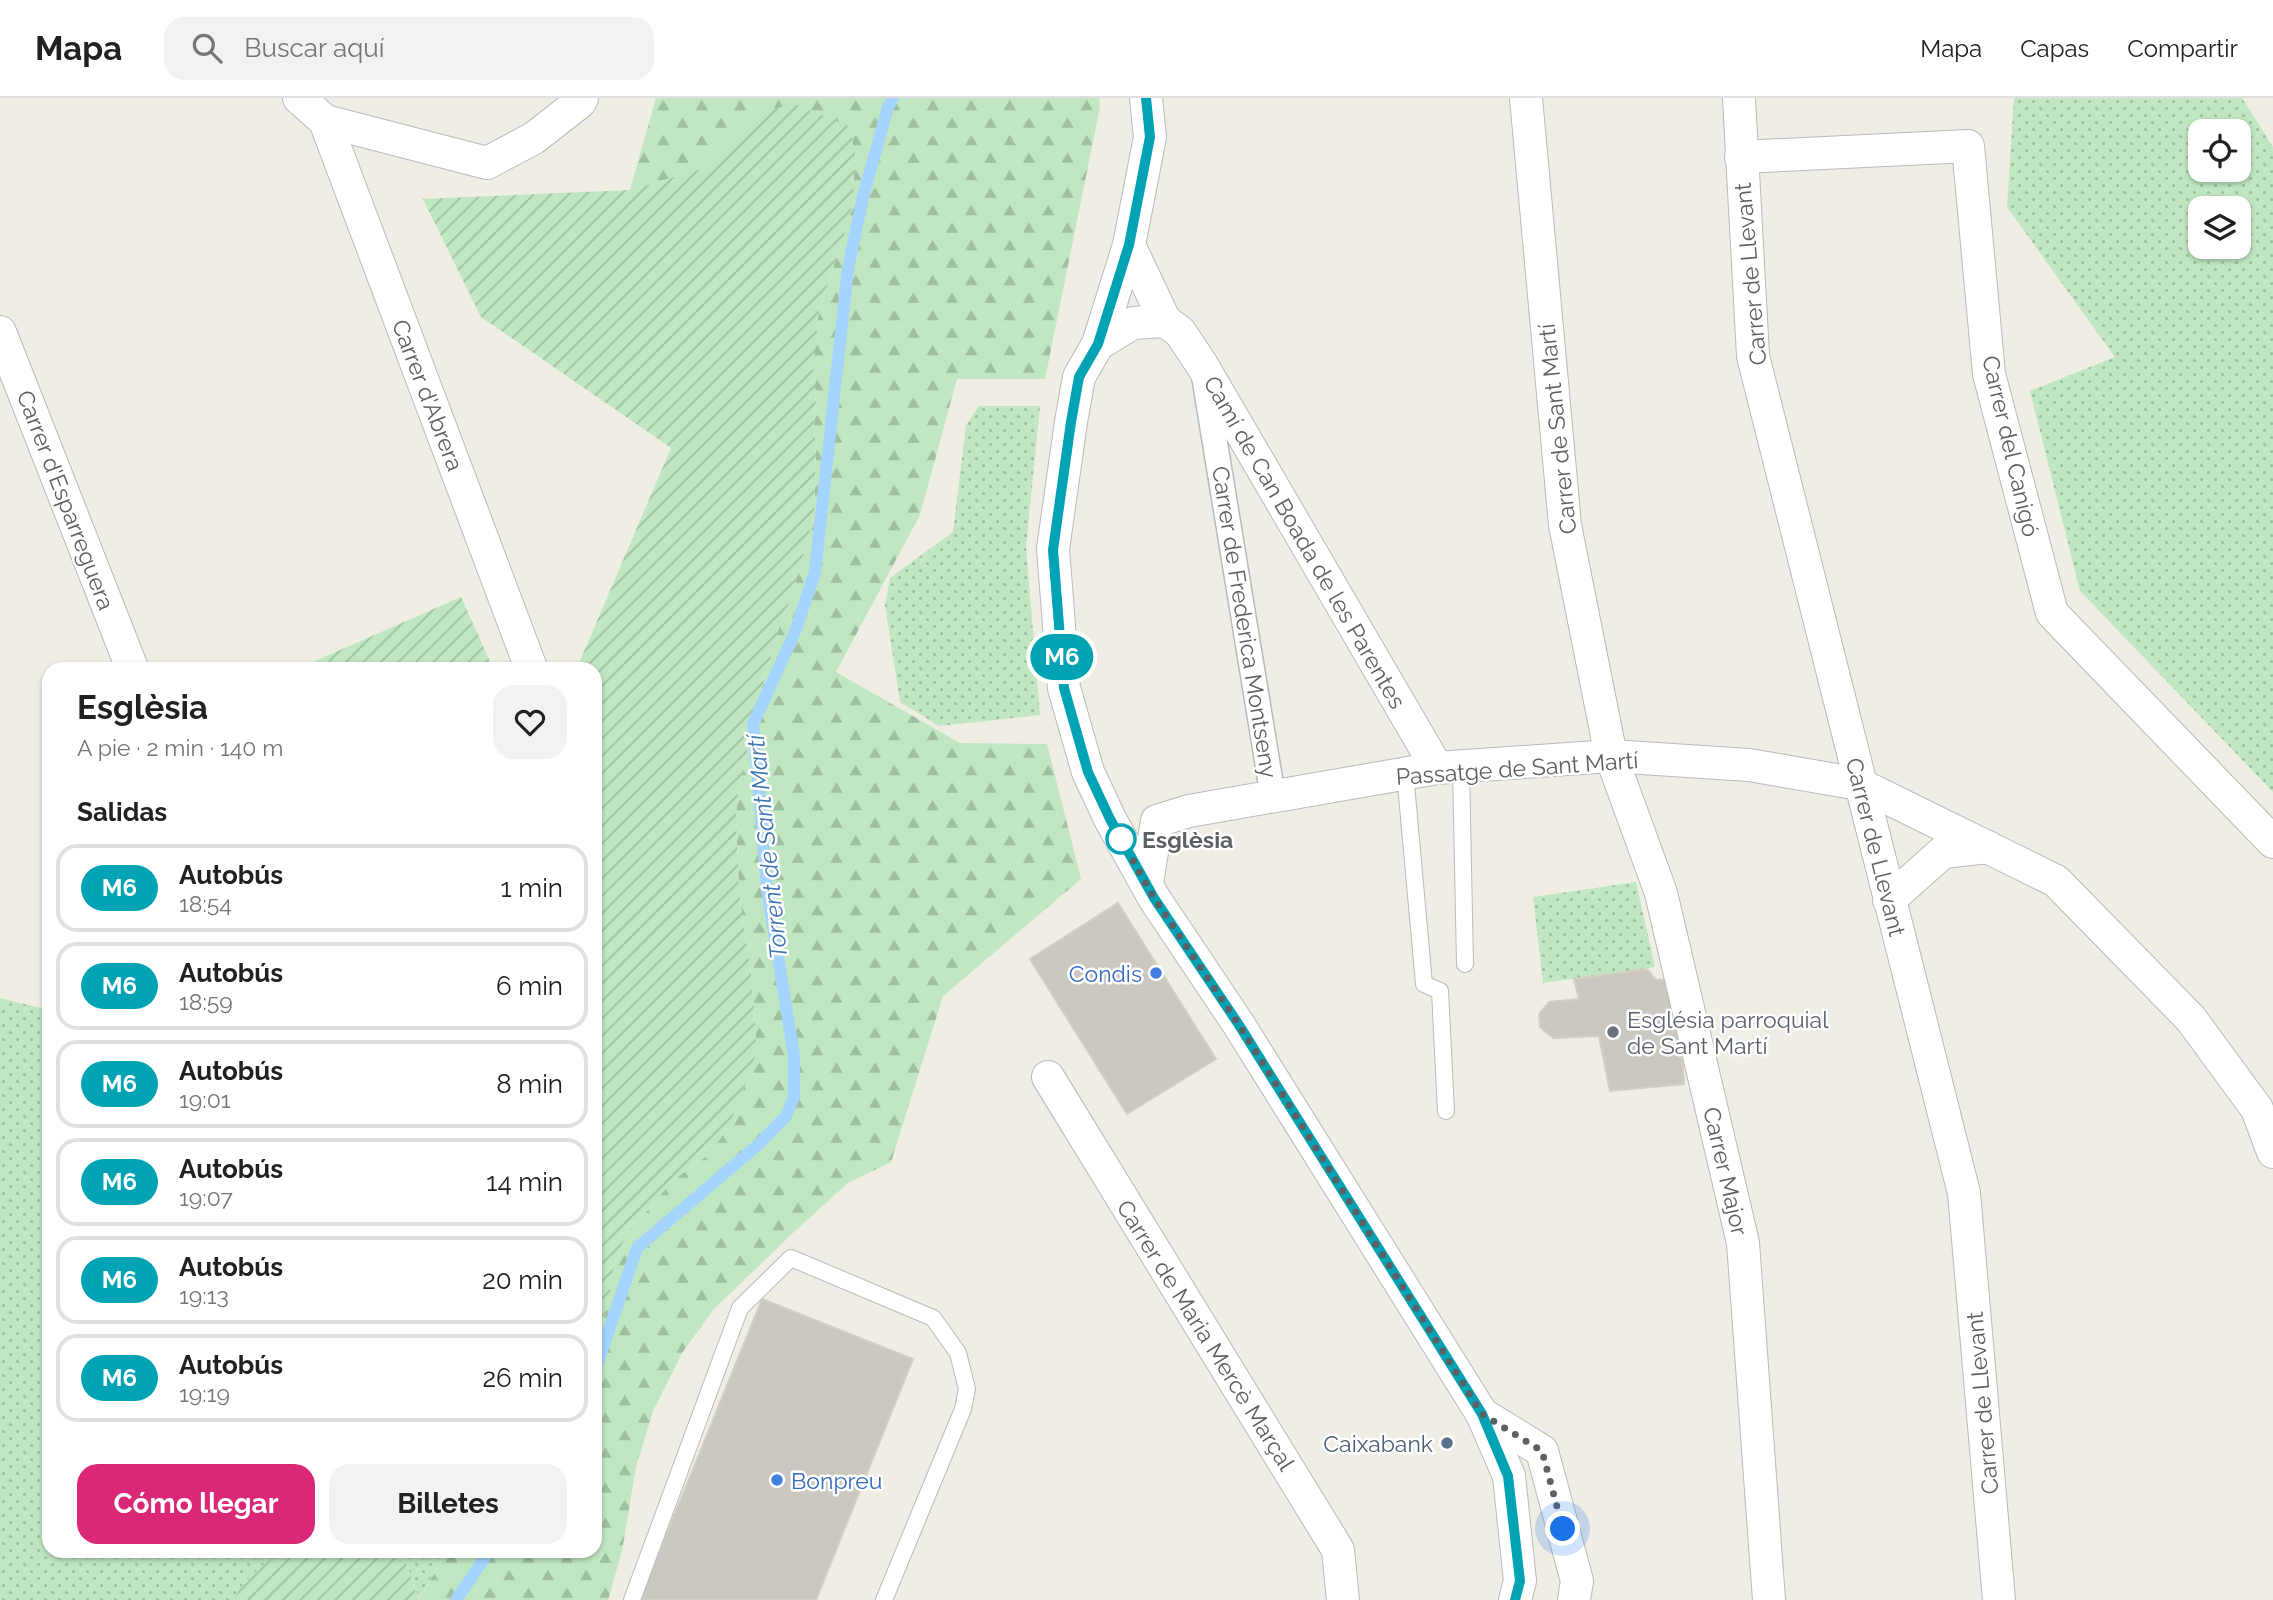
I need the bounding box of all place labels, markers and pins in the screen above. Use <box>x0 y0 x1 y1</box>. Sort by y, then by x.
marker: Esglèsia <box>1106 824 1136 854</box>
place label: Esglèsia <box>1142 826 1233 853</box>
place label: Condis <box>1069 960 1142 987</box>
marker: Condis <box>1148 965 1164 981</box>
place label: Església parroquial de Sant Martí <box>1627 1006 1829 1059</box>
marker: Església parroquial de Sant Martí <box>1605 1024 1621 1040</box>
place label: Caixabank <box>1323 1430 1433 1457</box>
marker: Caixabank <box>1439 1435 1455 1451</box>
place label: Bonpreu <box>791 1467 882 1494</box>
marker: Bonpreu <box>769 1472 785 1488</box>

